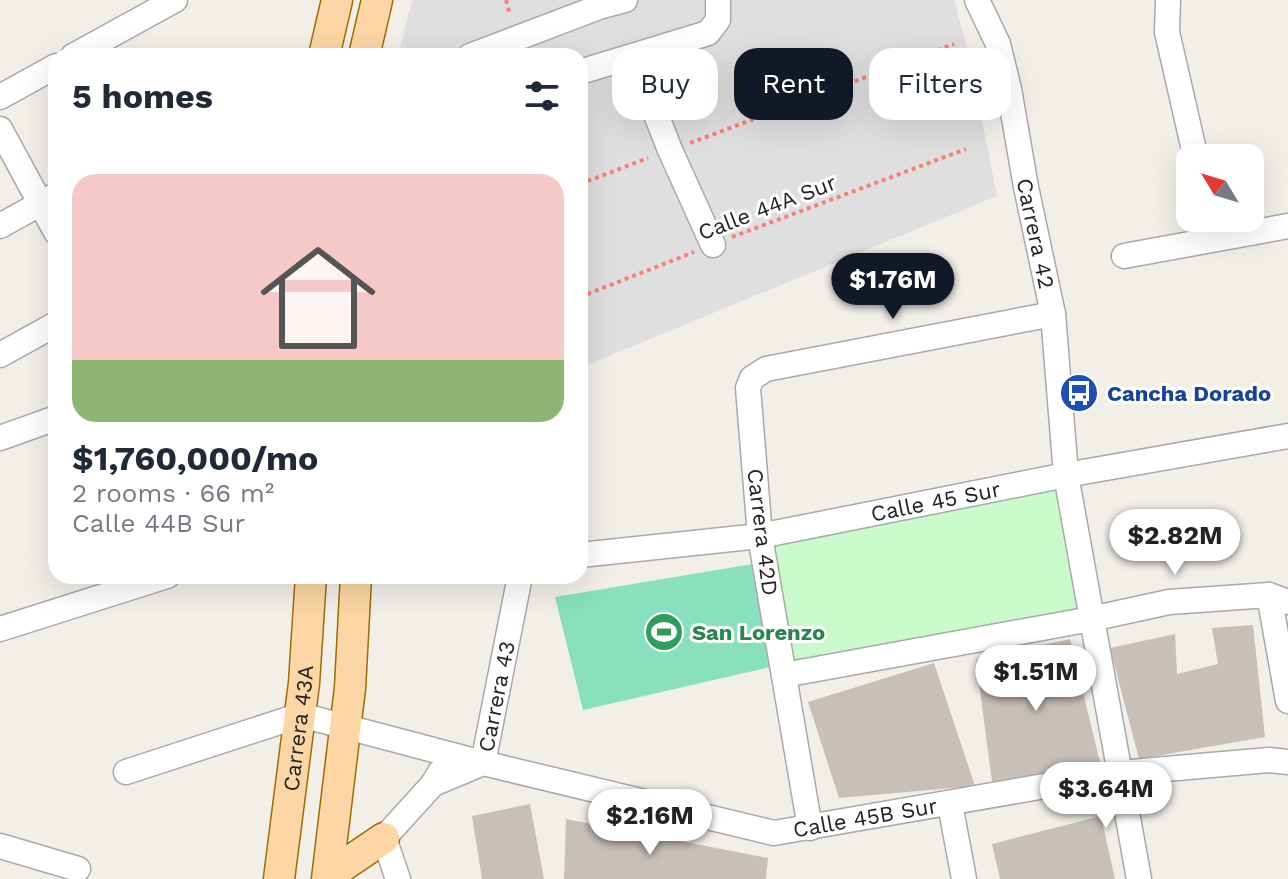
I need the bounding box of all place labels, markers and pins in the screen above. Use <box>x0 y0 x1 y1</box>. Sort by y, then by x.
pin: $1.76M <box>828 253 958 321</box>
bus stop icon: Cancha Dorado <box>1058 372 1100 414</box>
place label: Cancha Dorado <box>1107 381 1271 406</box>
pin: $2.82M <box>1110 509 1240 577</box>
sports icon: San Lorenzo <box>643 611 685 653</box>
place label: San Lorenzo <box>692 620 825 645</box>
pin: $1.51M <box>971 645 1101 713</box>
pin: $3.64M <box>1041 762 1171 830</box>
pin: $2.16M <box>585 789 715 857</box>

